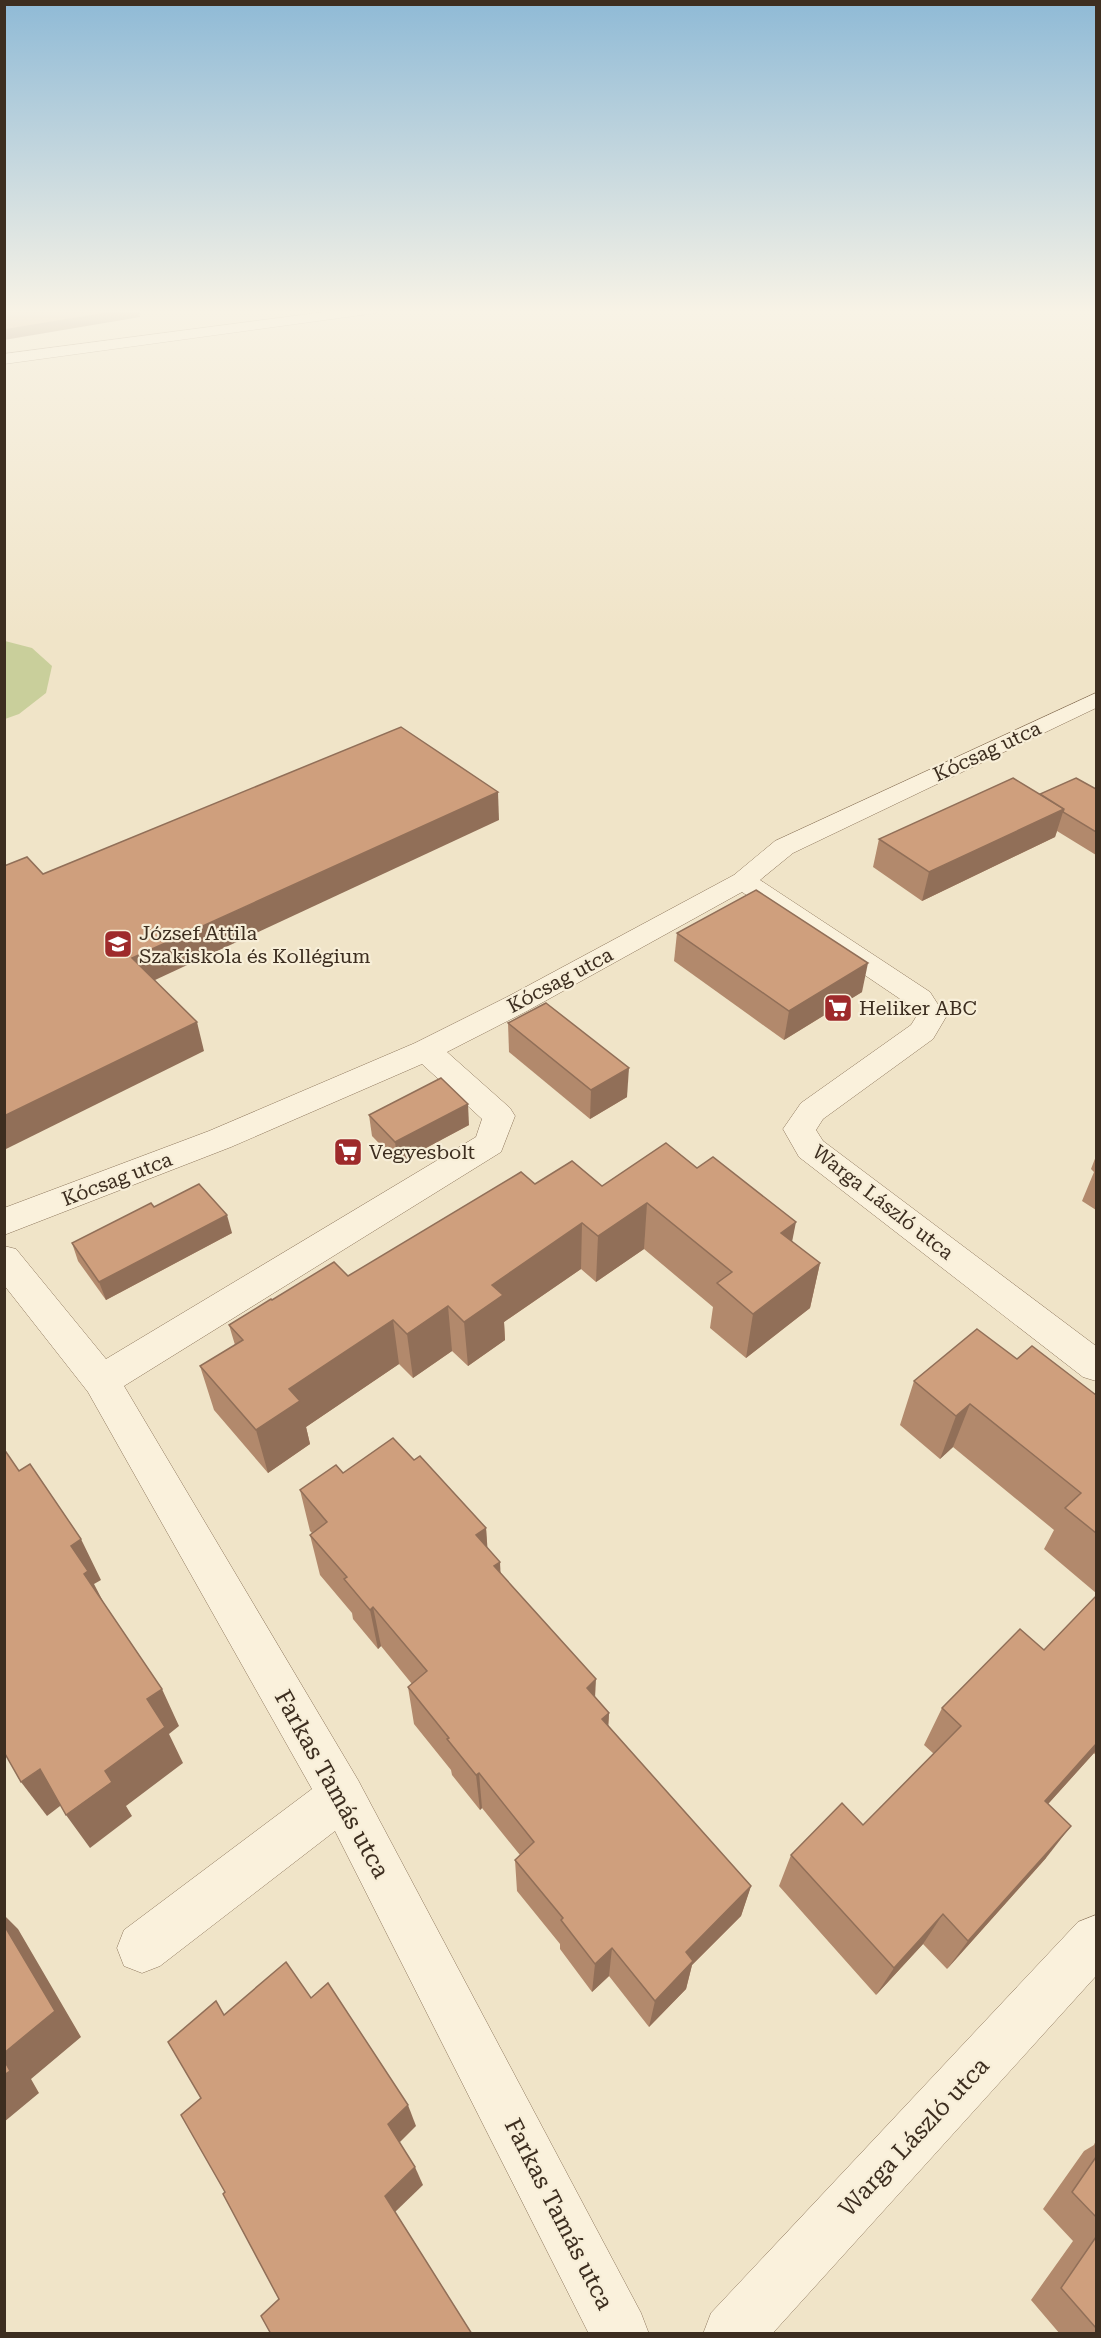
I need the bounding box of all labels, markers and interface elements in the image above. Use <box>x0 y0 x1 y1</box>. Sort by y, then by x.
street label: Kócsag utca <box>929 716 1045 786</box>
place label: József Attila Szakiskola és Kollégium <box>139 921 370 968</box>
school or university icon: József Attila Szakiskola és Kollégium <box>102 928 134 960</box>
street label: Kócsag utca <box>503 942 617 1018</box>
supermarket icon: Heliker ABC <box>822 992 854 1024</box>
place label: Heliker ABC <box>859 996 977 1020</box>
supermarket icon: Vegyesbolt <box>332 1136 364 1168</box>
street label: Warga László utca <box>808 1139 959 1265</box>
place label: Vegyesbolt <box>369 1140 476 1164</box>
street label: Kócsag utca <box>58 1147 176 1211</box>
street label: Farkas Tamás utca <box>269 1685 395 1883</box>
street label: Warga László utca <box>833 2052 995 2222</box>
street label: Farkas Tamás utca <box>499 2114 619 2314</box>

